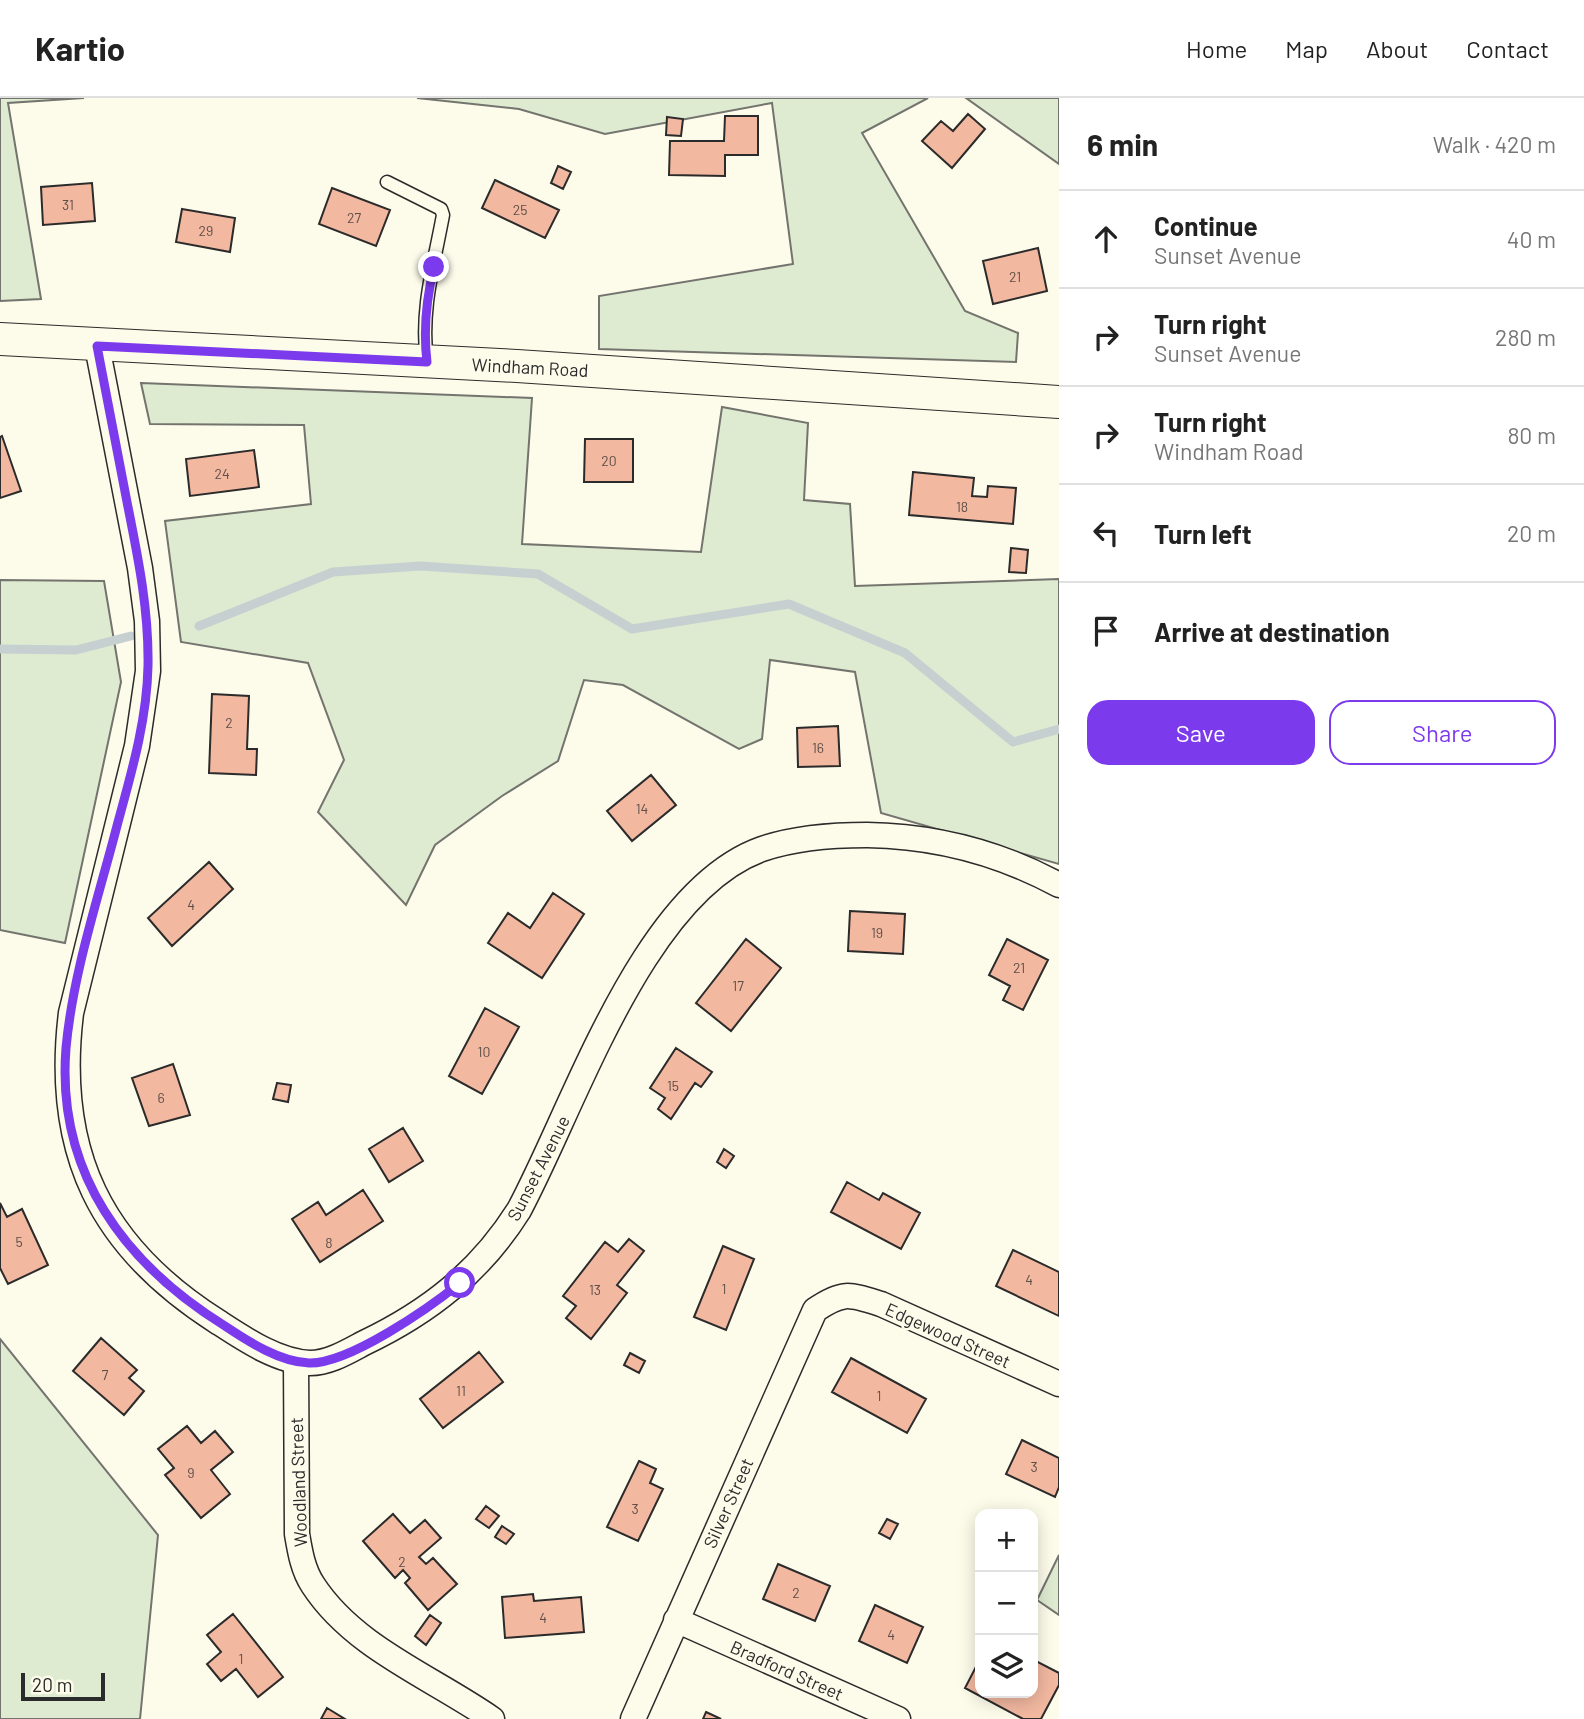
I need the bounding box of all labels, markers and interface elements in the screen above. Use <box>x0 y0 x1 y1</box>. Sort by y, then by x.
text: Kartio <box>35 28 125 68</box>
text: Home <box>1186 34 1247 63</box>
text: Map <box>1285 34 1328 63</box>
text: About <box>1366 34 1428 63</box>
text: Contact <box>1466 34 1549 63</box>
text: 6 min <box>1087 126 1158 162</box>
text: Walk · 420 m <box>1433 130 1556 158</box>
house number: 31 <box>62 196 74 213</box>
house number: 25 <box>513 201 527 218</box>
house number: 27 <box>347 209 361 226</box>
text: Continue <box>1154 210 1258 241</box>
icon: ahead <box>1087 220 1125 258</box>
house number: 29 <box>199 222 213 239</box>
text: 40 m <box>1507 225 1556 253</box>
text: Sunset Avenue <box>1154 241 1301 269</box>
route end <box>418 251 449 282</box>
house number: 21 <box>1009 268 1021 285</box>
text: Turn right <box>1154 308 1267 339</box>
icon: right <box>1087 318 1125 356</box>
text: 280 m <box>1495 323 1556 351</box>
text: Sunset Avenue <box>1154 339 1301 367</box>
street label: Windham Road <box>471 353 589 381</box>
text: Turn right <box>1154 406 1267 437</box>
icon: right <box>1087 416 1125 454</box>
text: 80 m <box>1507 421 1556 449</box>
text: Windham Road <box>1154 437 1303 465</box>
house number: 20 <box>601 452 617 469</box>
house number: 24 <box>214 465 230 482</box>
house number: 18 <box>956 498 968 515</box>
icon: left <box>1087 514 1125 552</box>
text: Turn left <box>1154 518 1252 549</box>
text: 20 m <box>1507 519 1556 547</box>
icon: arrive <box>1087 612 1125 650</box>
text: Arrive at destination <box>1154 616 1390 647</box>
button: Save <box>1087 700 1315 765</box>
button: Share <box>1329 700 1556 765</box>
house number: 2 <box>225 714 233 731</box>
house number: 16 <box>812 739 824 756</box>
house number: 14 <box>636 800 648 817</box>
house number: 4 <box>187 896 195 913</box>
house number: 19 <box>871 924 883 941</box>
house number: 21 <box>1013 959 1025 976</box>
house number: 17 <box>732 977 744 994</box>
house number: 10 <box>478 1043 490 1060</box>
house number: 15 <box>667 1077 679 1094</box>
house number: 6 <box>157 1089 165 1106</box>
street label: Sunset Avenue <box>502 1112 574 1224</box>
house number: 5 <box>15 1233 23 1250</box>
house number: 8 <box>325 1234 333 1251</box>
route start <box>444 1267 475 1298</box>
house number: 4 <box>1025 1271 1033 1288</box>
house number: 1 <box>722 1280 726 1297</box>
house number: 13 <box>589 1281 601 1298</box>
street label: Edgewood Street <box>882 1298 1014 1372</box>
house number: 7 <box>102 1366 109 1383</box>
house number: 11 <box>456 1382 466 1399</box>
house number: 1 <box>877 1387 881 1404</box>
street label: Woodland Street <box>285 1417 311 1547</box>
street label: Silver Street <box>698 1455 758 1551</box>
house number: 3 <box>1030 1458 1038 1475</box>
house number: 9 <box>187 1464 195 1481</box>
house number: 3 <box>631 1500 639 1517</box>
map controls <box>975 1509 1038 1698</box>
button: + <box>975 1509 1038 1572</box>
house number: 2 <box>398 1553 406 1570</box>
button: − <box>975 1572 1038 1635</box>
house number: 2 <box>792 1584 800 1601</box>
house number: 4 <box>539 1609 547 1626</box>
house number: 4 <box>887 1626 895 1643</box>
street label: Bradford Street <box>727 1635 847 1705</box>
button: layers <box>975 1635 1038 1698</box>
house number: 1 <box>239 1650 243 1667</box>
scale bar <box>21 1670 105 1702</box>
text: 20 m <box>32 1673 72 1696</box>

